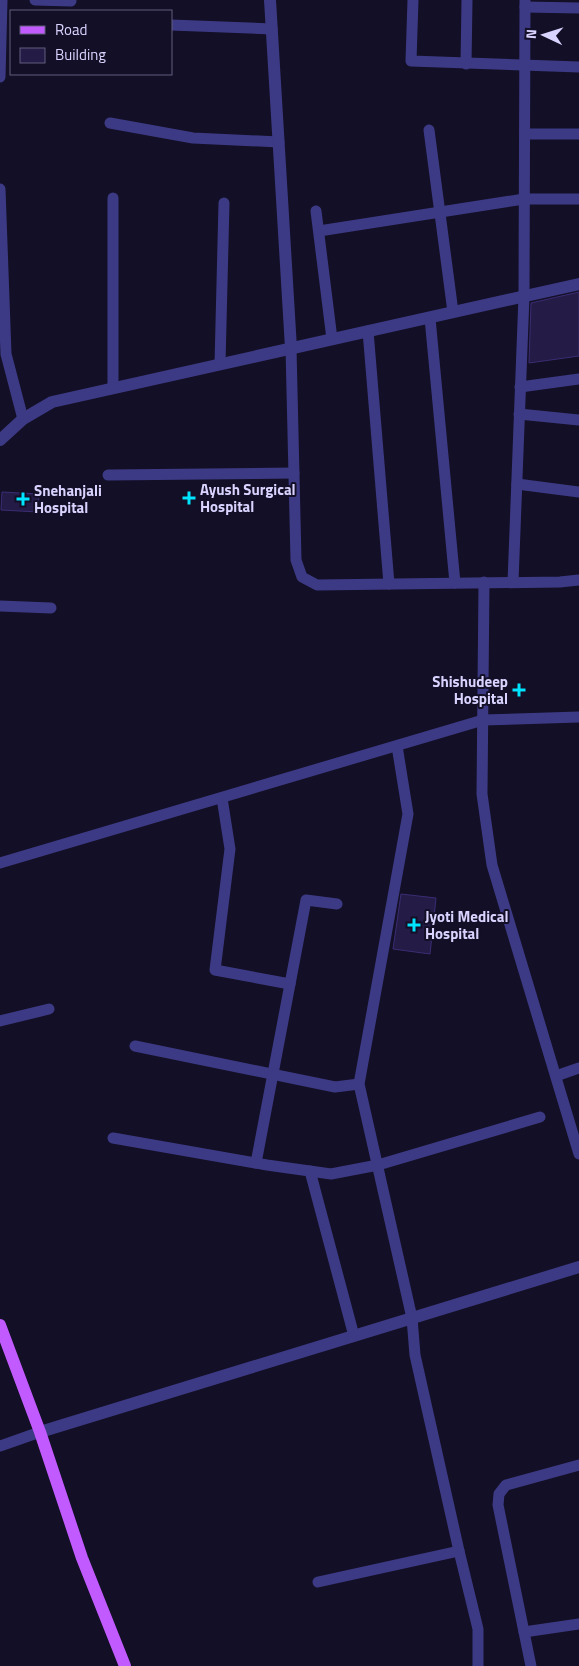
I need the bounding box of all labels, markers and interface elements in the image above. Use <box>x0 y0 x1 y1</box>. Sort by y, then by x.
legend <box>10 10 172 75</box>
north arrow <box>519 10 569 60</box>
text: Road <box>55 18 87 41</box>
text: N <box>520 28 541 40</box>
text: Building <box>55 43 106 66</box>
place label: Ayush Surgical Hospital <box>200 478 296 518</box>
place label: Snehanjali Hospital <box>34 479 102 519</box>
marker: Ayush Surgical Hospital <box>182 491 196 505</box>
marker: Snehanjali Hospital <box>16 492 30 506</box>
place label: Shishudeep Hospital <box>432 670 508 710</box>
marker: Shishudeep Hospital <box>512 683 526 697</box>
place label: Jyoti Medical Hospital <box>425 905 508 945</box>
marker: Jyoti Medical Hospital <box>407 918 421 932</box>

